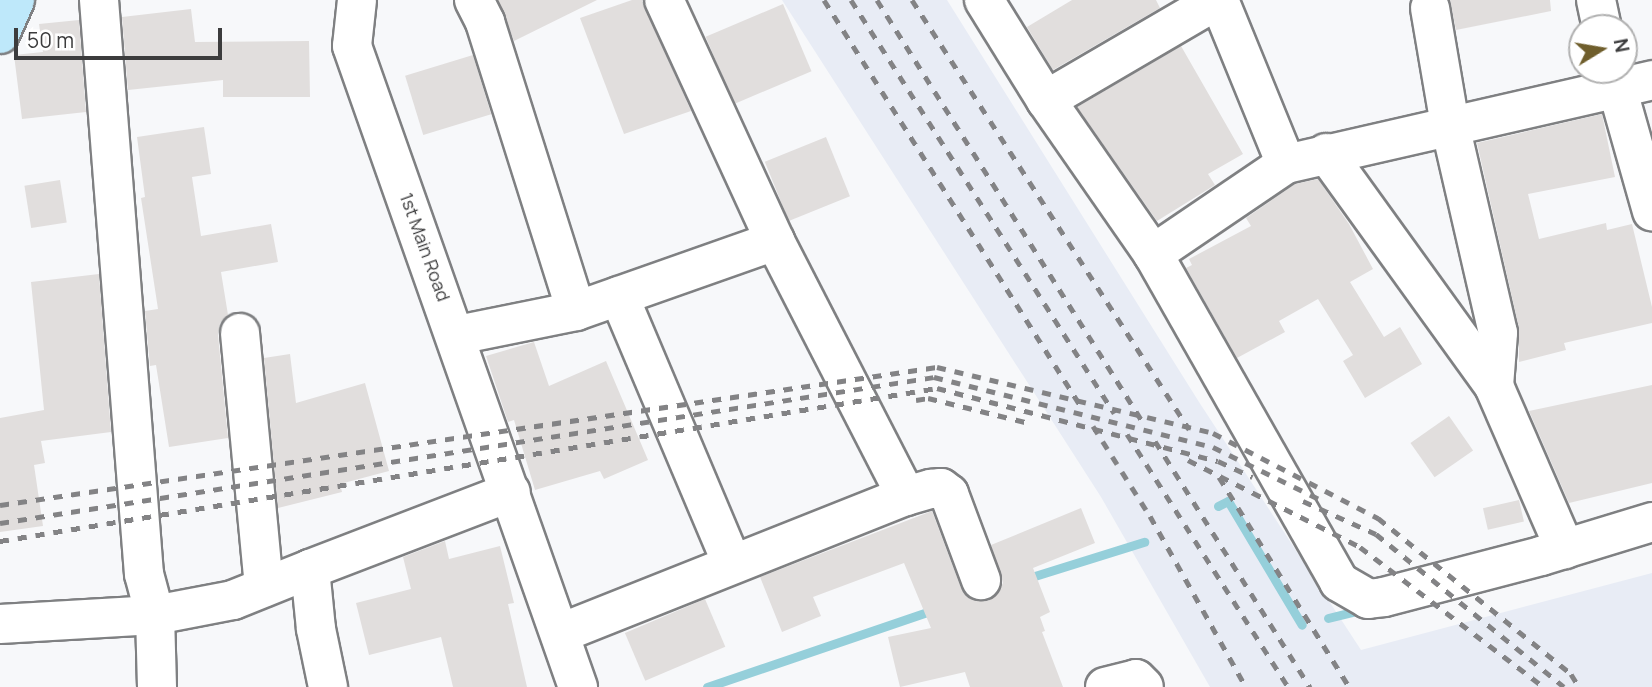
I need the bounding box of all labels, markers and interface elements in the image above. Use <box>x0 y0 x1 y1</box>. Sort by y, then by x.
scale bar <box>18 14 226 58</box>
north arrow <box>1568 14 1638 84</box>
text: 50 m <box>27 26 74 54</box>
text: N <box>1608 36 1636 55</box>
street label: 1st Main Road <box>395 190 455 304</box>

